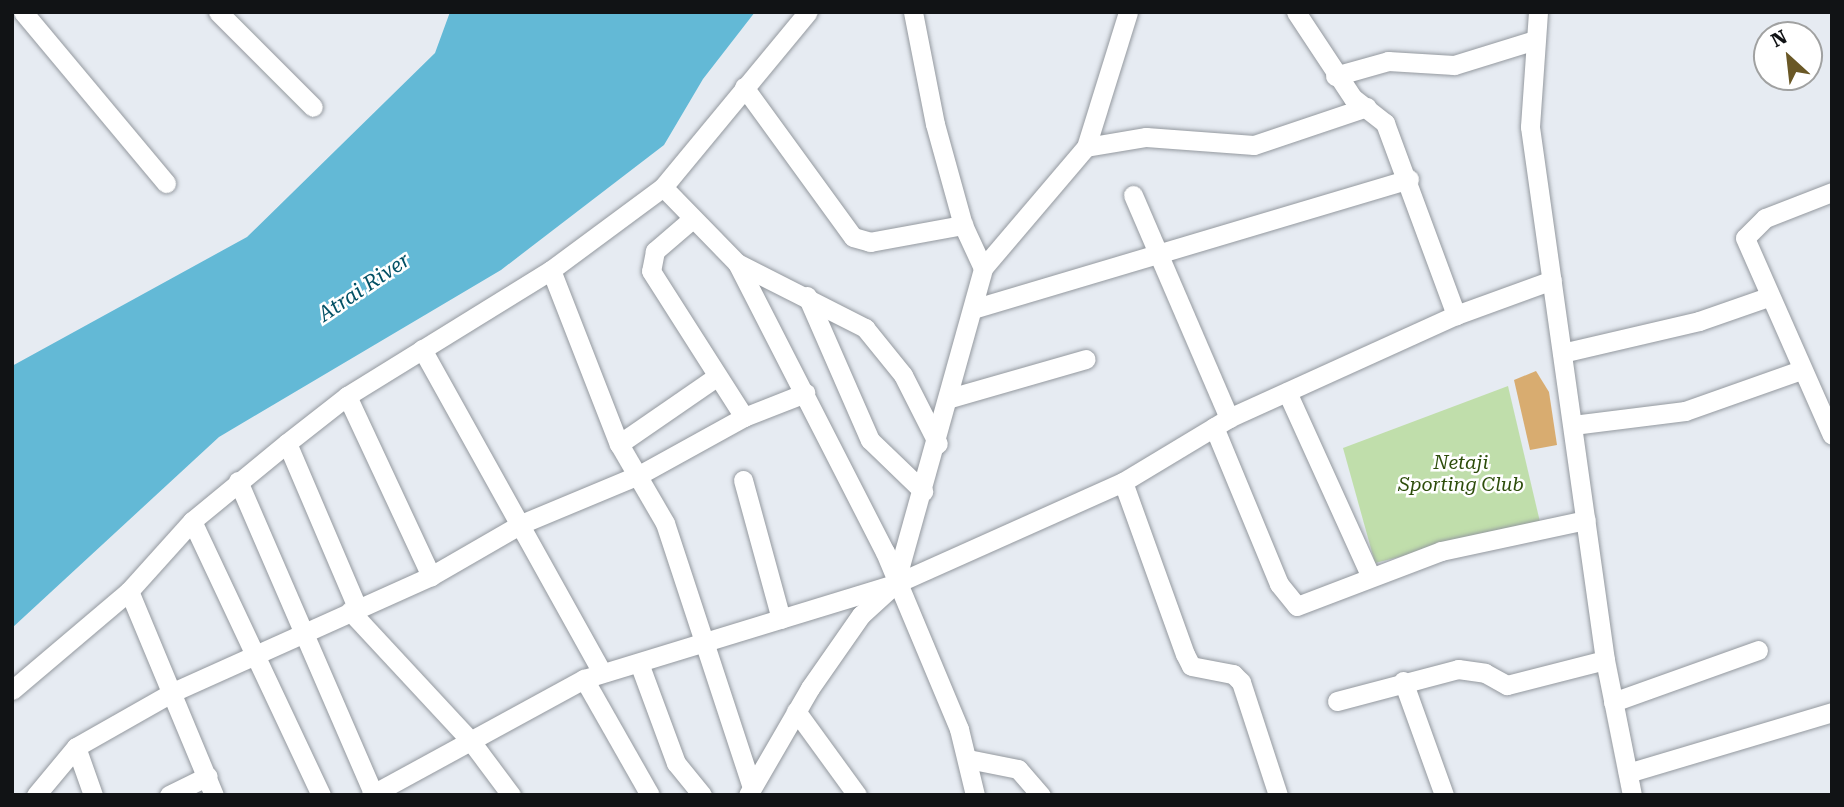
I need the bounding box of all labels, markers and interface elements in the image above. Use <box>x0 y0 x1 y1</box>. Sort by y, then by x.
north arrow <box>1753 21 1823 91</box>
text: N <box>1767 25 1791 52</box>
water label: Atrai River <box>313 247 415 327</box>
park label: Netaji Sporting Club <box>1398 452 1524 496</box>

